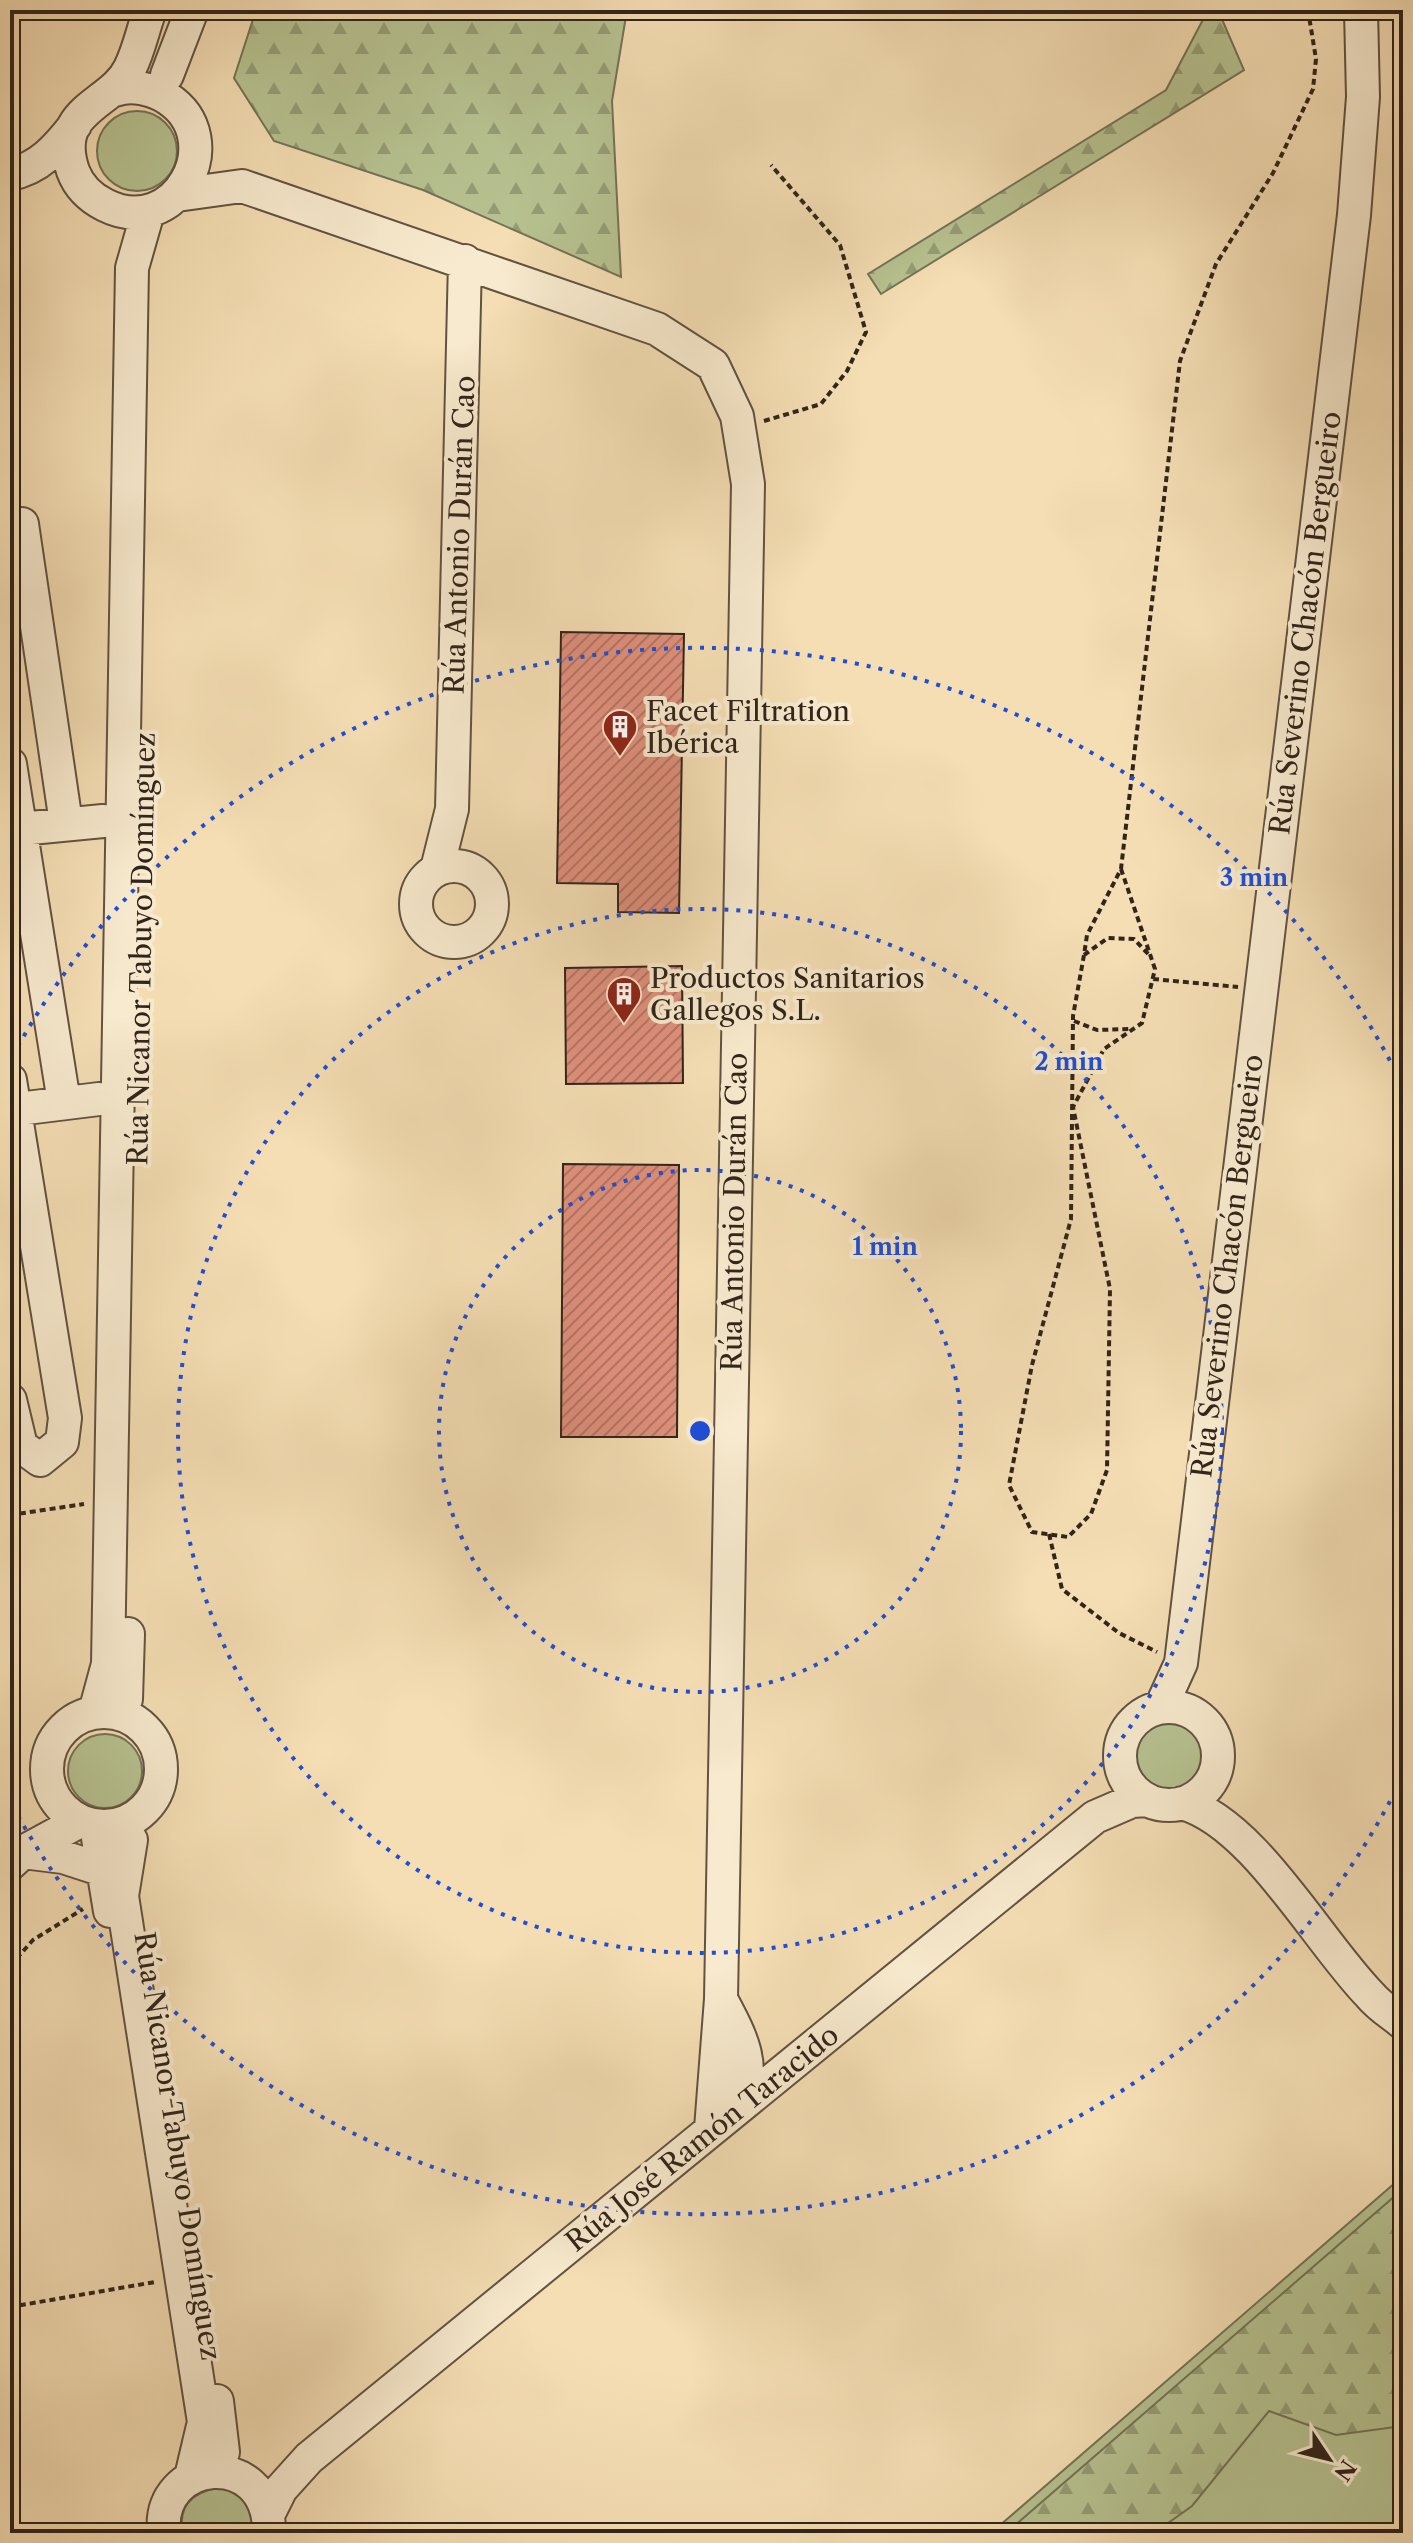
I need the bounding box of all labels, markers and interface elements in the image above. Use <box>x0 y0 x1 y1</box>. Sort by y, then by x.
street label: Rúa Antonio Durán Cao <box>436 375 482 695</box>
street label: Rúa Severino Chacón Bergueiro <box>1262 409 1348 837</box>
place label: Facet Filtration Ibérica <box>646 694 850 760</box>
building icon: Facet Filtration Ibérica <box>601 708 639 758</box>
street label: Rúa Nicanor Tabuyo Domínguez <box>120 732 162 1166</box>
text: 3 min <box>1220 863 1289 892</box>
place label: Productos Sanitarios Gallegos S.L. <box>650 961 925 1027</box>
building icon: Productos Sanitarios Gallegos S.L. <box>605 975 643 1025</box>
text: 2 min <box>1034 1047 1104 1076</box>
street label: Rúa Antonio Durán Cao <box>714 1052 754 1372</box>
street label: Rúa Severino Chacón Bergueiro <box>1184 1052 1270 1480</box>
text: 1 min <box>852 1232 918 1261</box>
centre of rings <box>686 1417 714 1445</box>
street label: Rúa Nicanor Tabuyo Domínguez <box>127 1929 229 2363</box>
street label: Rúa José Ramón Taracido <box>559 2018 845 2258</box>
north arrow <box>1289 2419 1369 2499</box>
text: N <box>1328 2455 1362 2486</box>

